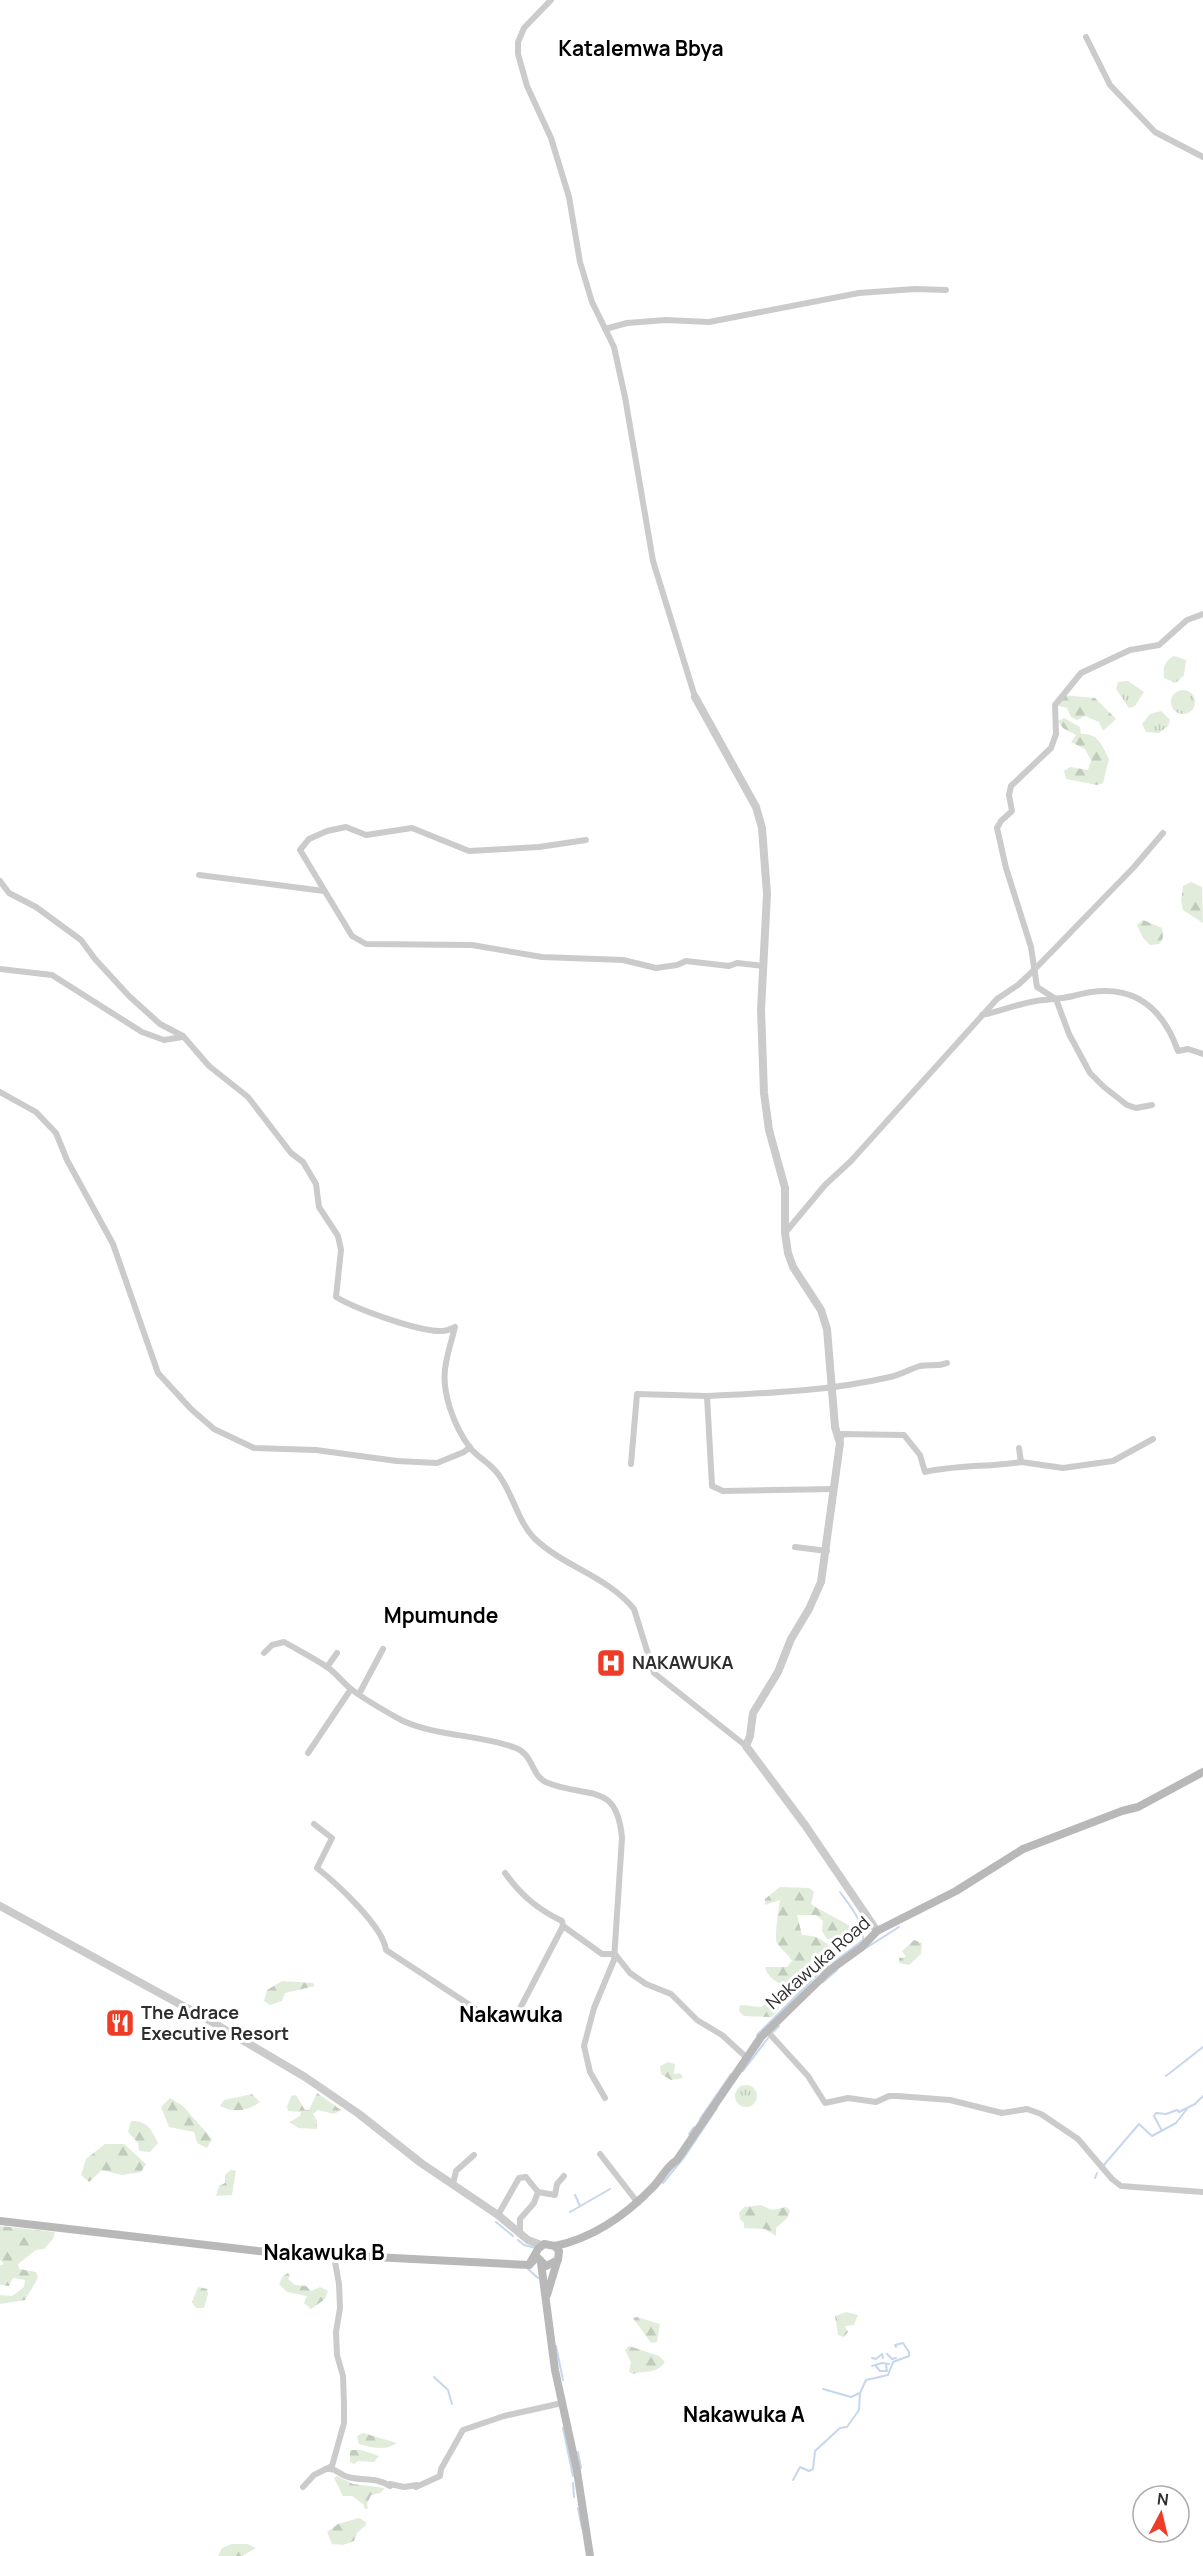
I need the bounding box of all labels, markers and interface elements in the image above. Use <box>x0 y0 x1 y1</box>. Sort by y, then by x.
district label: Katalemwa Bbya <box>558 34 724 62</box>
district label: Mpumunde <box>384 1601 498 1629</box>
hospital icon: NAKAWUKA <box>595 1647 627 1679</box>
place label: NAKAWUKA <box>632 1650 734 1674</box>
street label: Nakawuka Road <box>760 1910 874 2014</box>
place label: The Adrace Executive Resort <box>141 2000 289 2045</box>
district label: Nakawuka <box>459 2000 563 2028</box>
restaurant icon: The Adrace Executive Resort <box>104 2007 136 2039</box>
district label: Nakawuka B <box>264 2238 384 2266</box>
district label: Nakawuka A <box>683 2400 805 2428</box>
north arrow <box>1131 2484 1191 2544</box>
text: N <box>1156 2487 1170 2511</box>

